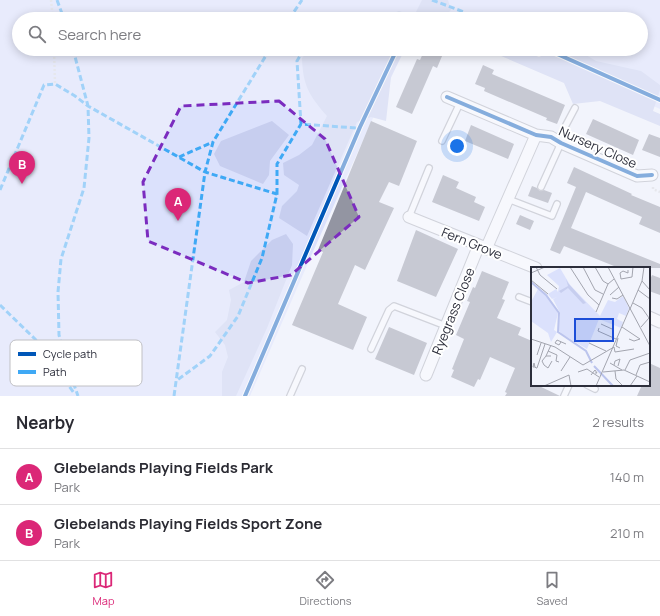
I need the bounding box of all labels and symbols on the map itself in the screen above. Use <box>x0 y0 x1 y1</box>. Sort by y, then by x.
street label: Nursery Close <box>556 122 640 172</box>
your location <box>447 136 467 156</box>
pin: B <box>9 151 35 184</box>
pin: A <box>165 188 191 221</box>
street label: Fern Grove <box>439 223 505 263</box>
street label: Ryegrass Close <box>427 264 479 357</box>
inset map <box>531 267 650 386</box>
legend <box>10 340 142 386</box>
text: Cycle path <box>43 346 97 361</box>
text: Path <box>43 364 66 379</box>

